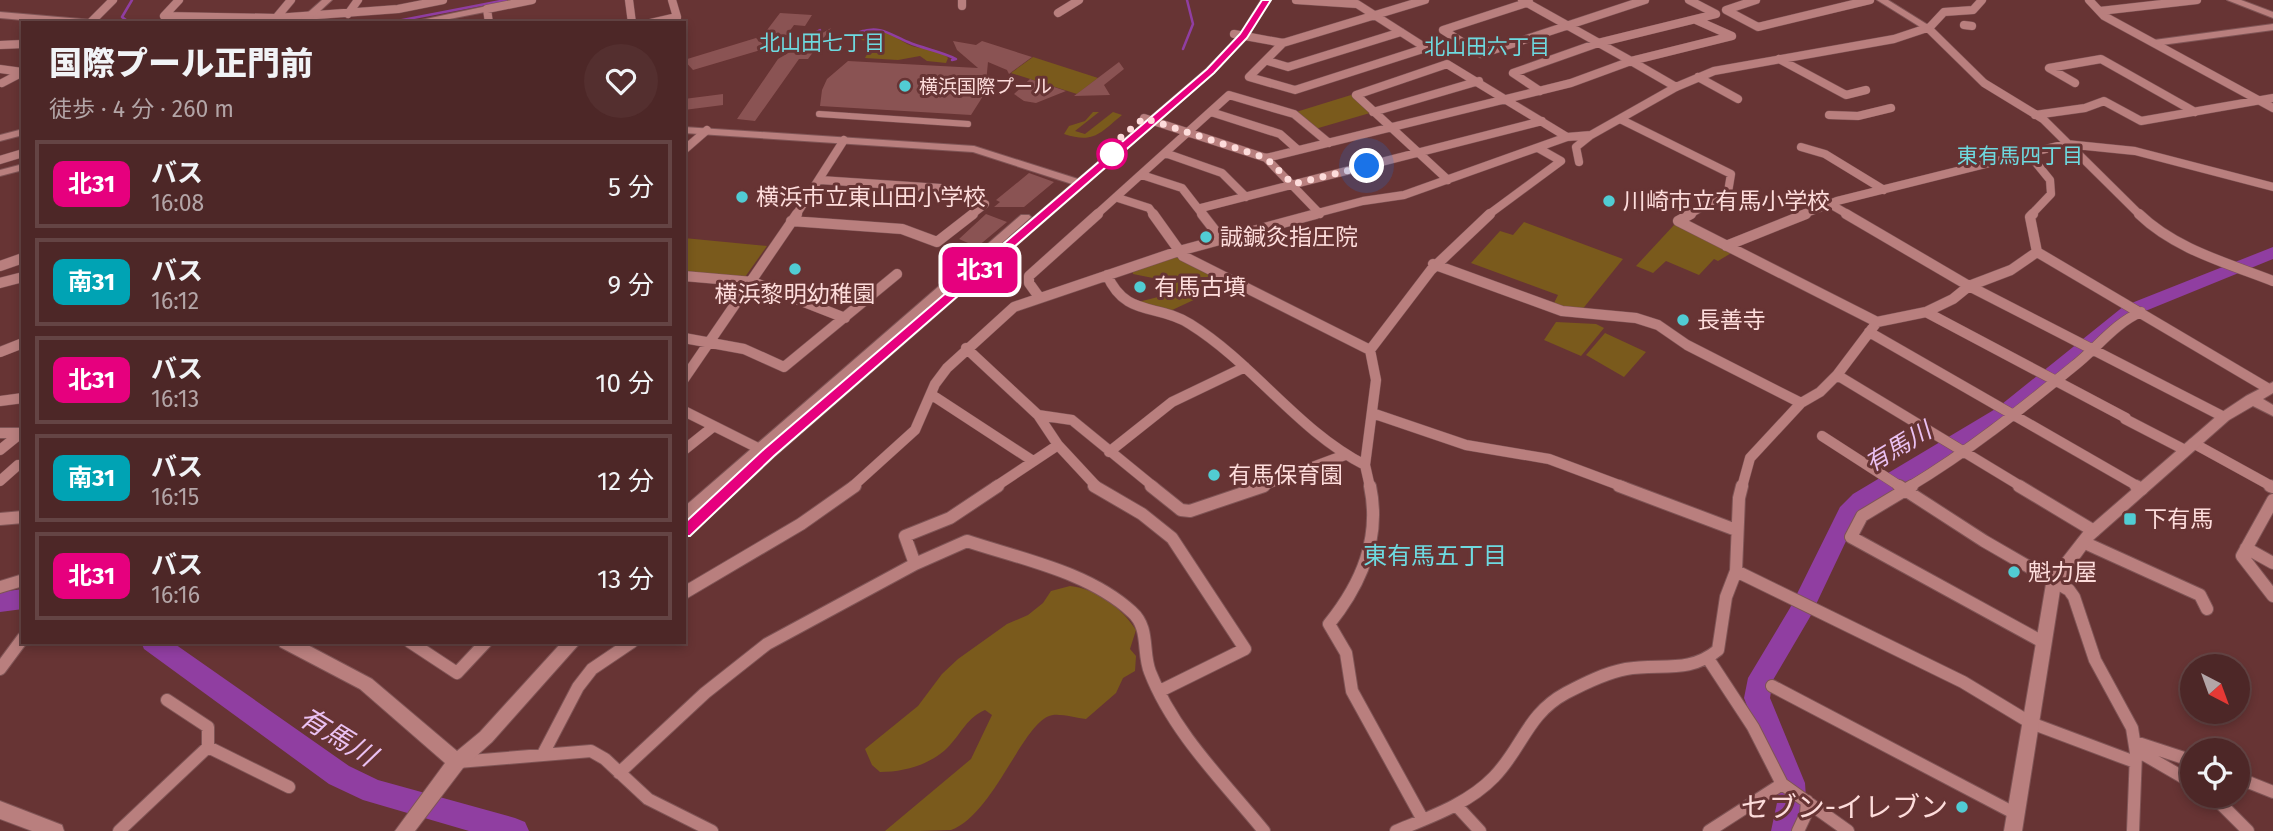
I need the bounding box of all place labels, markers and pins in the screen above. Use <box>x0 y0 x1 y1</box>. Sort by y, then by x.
place label: 横浜国際プール <box>919 75 1052 98</box>
marker: 横浜国際プール <box>897 78 913 94</box>
unlabelled marker <box>1097 139 1127 169</box>
place label: 横浜市立東山田小学校 <box>756 183 986 211</box>
place label: 川崎市立有馬小学校 <box>1623 187 1830 215</box>
marker: 横浜市立東山田小学校 <box>734 189 750 205</box>
marker: 川崎市立有馬小学校 <box>1601 193 1617 209</box>
place label: 誠鍼灸指圧院 <box>1220 223 1358 251</box>
marker: 誠鍼灸指圧院 <box>1198 229 1214 245</box>
marker: 横浜黎明幼稚園 <box>787 261 803 277</box>
place label: 有馬古墳 <box>1154 273 1246 301</box>
marker: 有馬古墳 <box>1132 279 1148 295</box>
place label: 横浜黎明幼稚園 <box>715 280 876 308</box>
place label: 長善寺 <box>1697 306 1766 334</box>
marker: 長善寺 <box>1675 312 1691 328</box>
place label: 有馬保育園 <box>1228 461 1343 489</box>
marker: 有馬保育園 <box>1206 467 1222 483</box>
place label: 下有馬 <box>2144 505 2213 533</box>
marker: 下有馬 <box>2122 511 2138 527</box>
place label: 魁力屋 <box>2028 558 2097 586</box>
marker: 魁力屋 <box>2006 564 2022 580</box>
place label: セブン-イレブン <box>1741 791 1948 824</box>
marker: セブン-イレブン <box>1954 799 1970 815</box>

